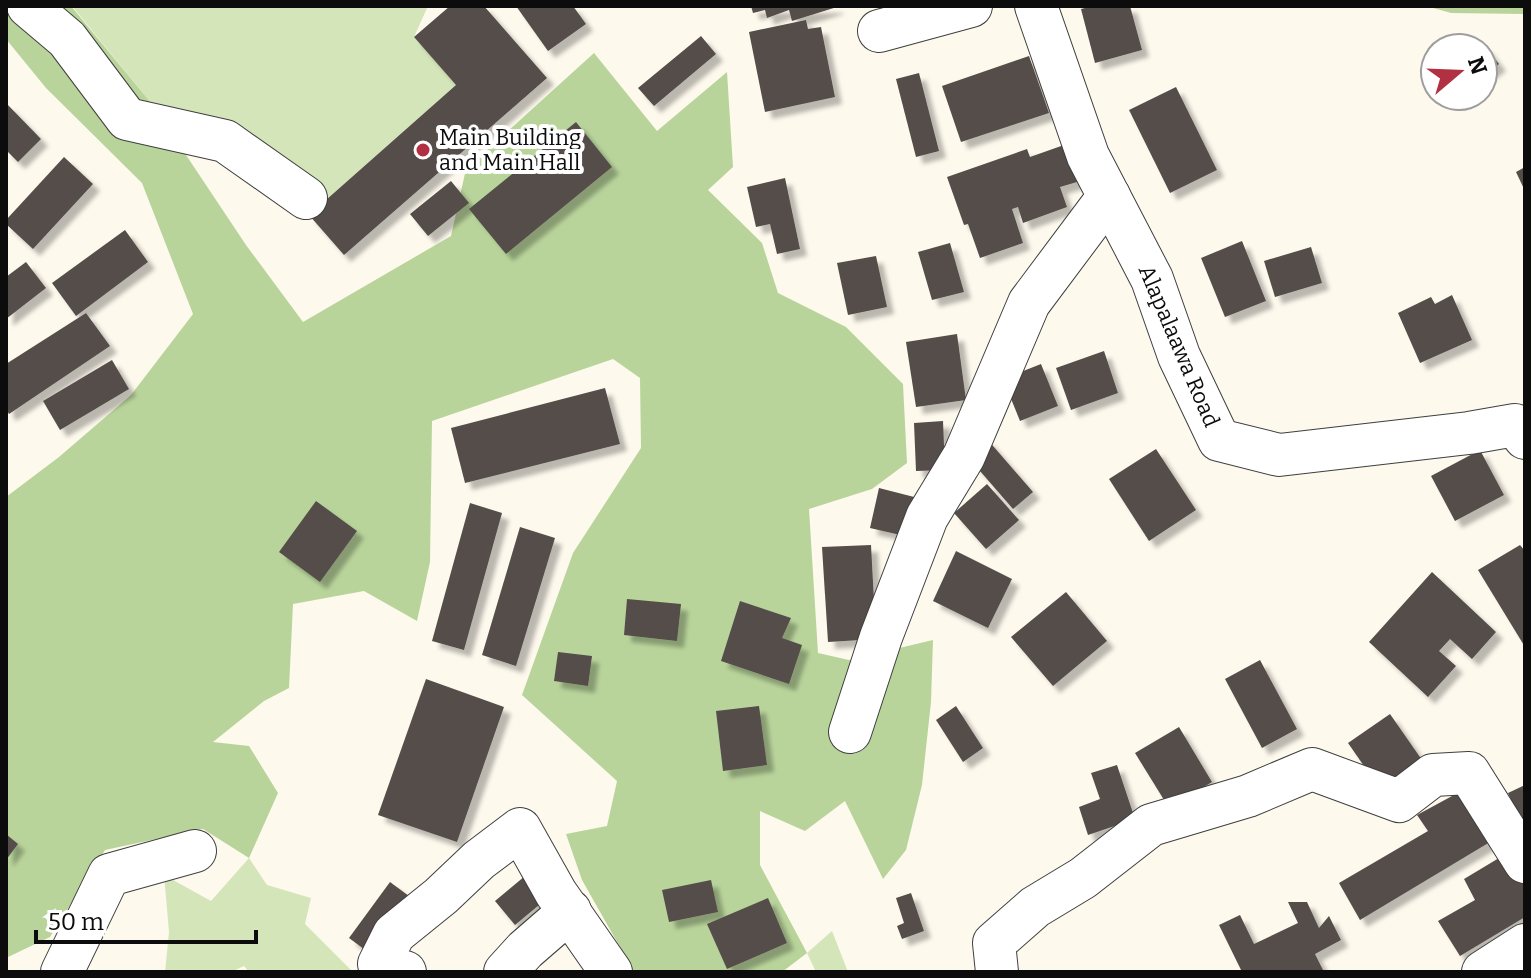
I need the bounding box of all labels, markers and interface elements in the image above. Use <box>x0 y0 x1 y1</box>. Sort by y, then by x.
north arrow <box>1419 32 1499 112</box>
text: N <box>1462 53 1493 78</box>
place label: Main Building and Main Hall <box>439 124 581 176</box>
marker: Main Building and Main Hall <box>414 141 432 159</box>
street label: Alapalaawa Road <box>1133 261 1225 431</box>
scale bar <box>36 894 256 944</box>
text: 50 m <box>48 908 104 936</box>

